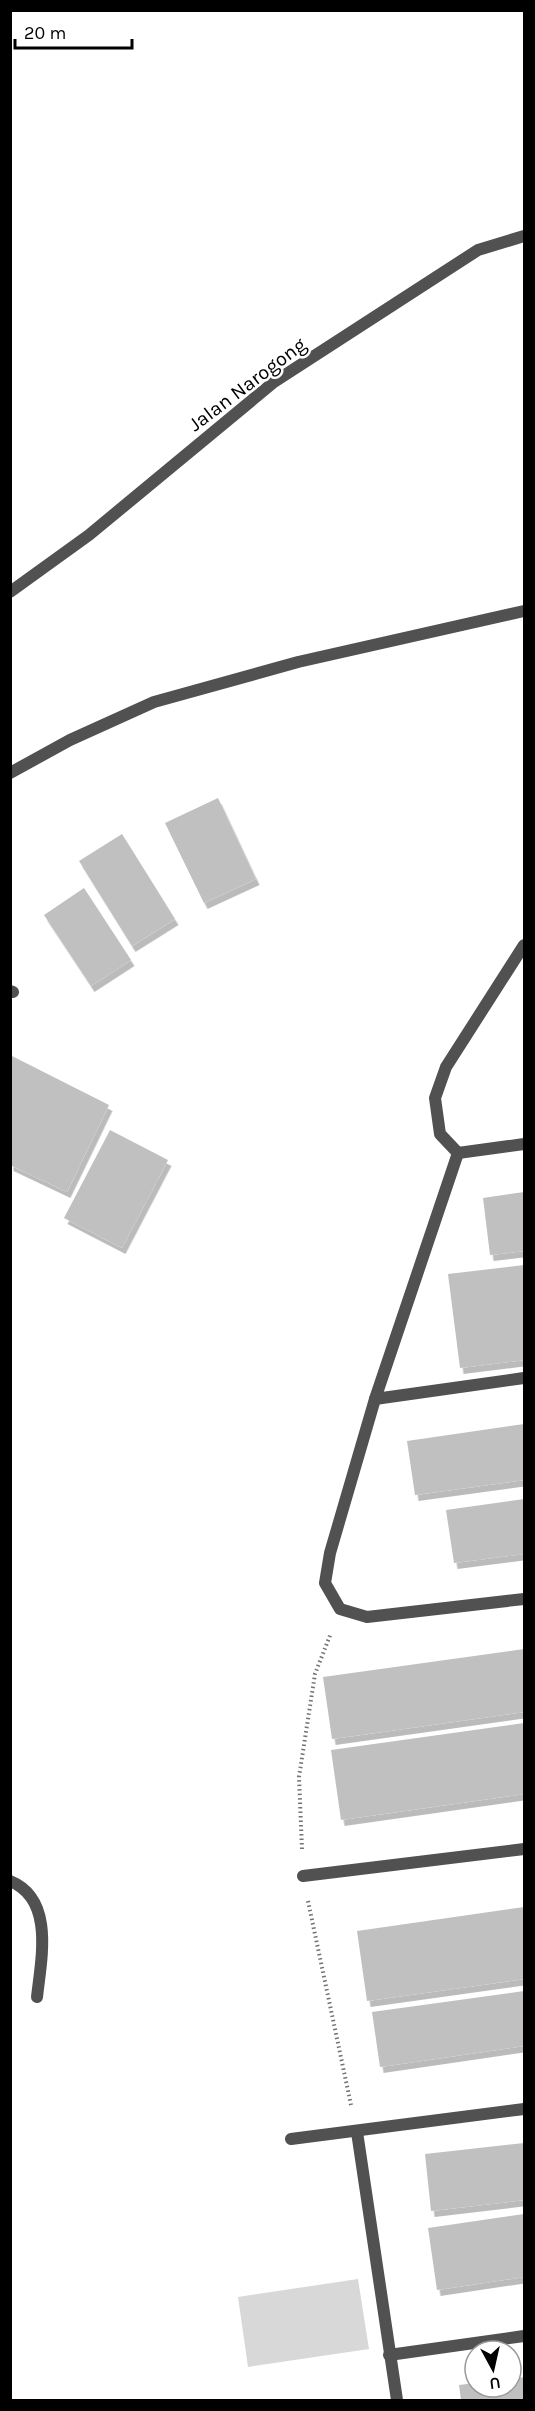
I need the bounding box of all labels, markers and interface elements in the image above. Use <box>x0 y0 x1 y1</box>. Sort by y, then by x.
scale bar <box>15 12 132 50</box>
text: 20 m <box>24 22 66 44</box>
street label: Jalan Narogong <box>184 333 311 436</box>
north arrow <box>463 2339 523 2399</box>
text: U <box>488 2373 502 2394</box>

